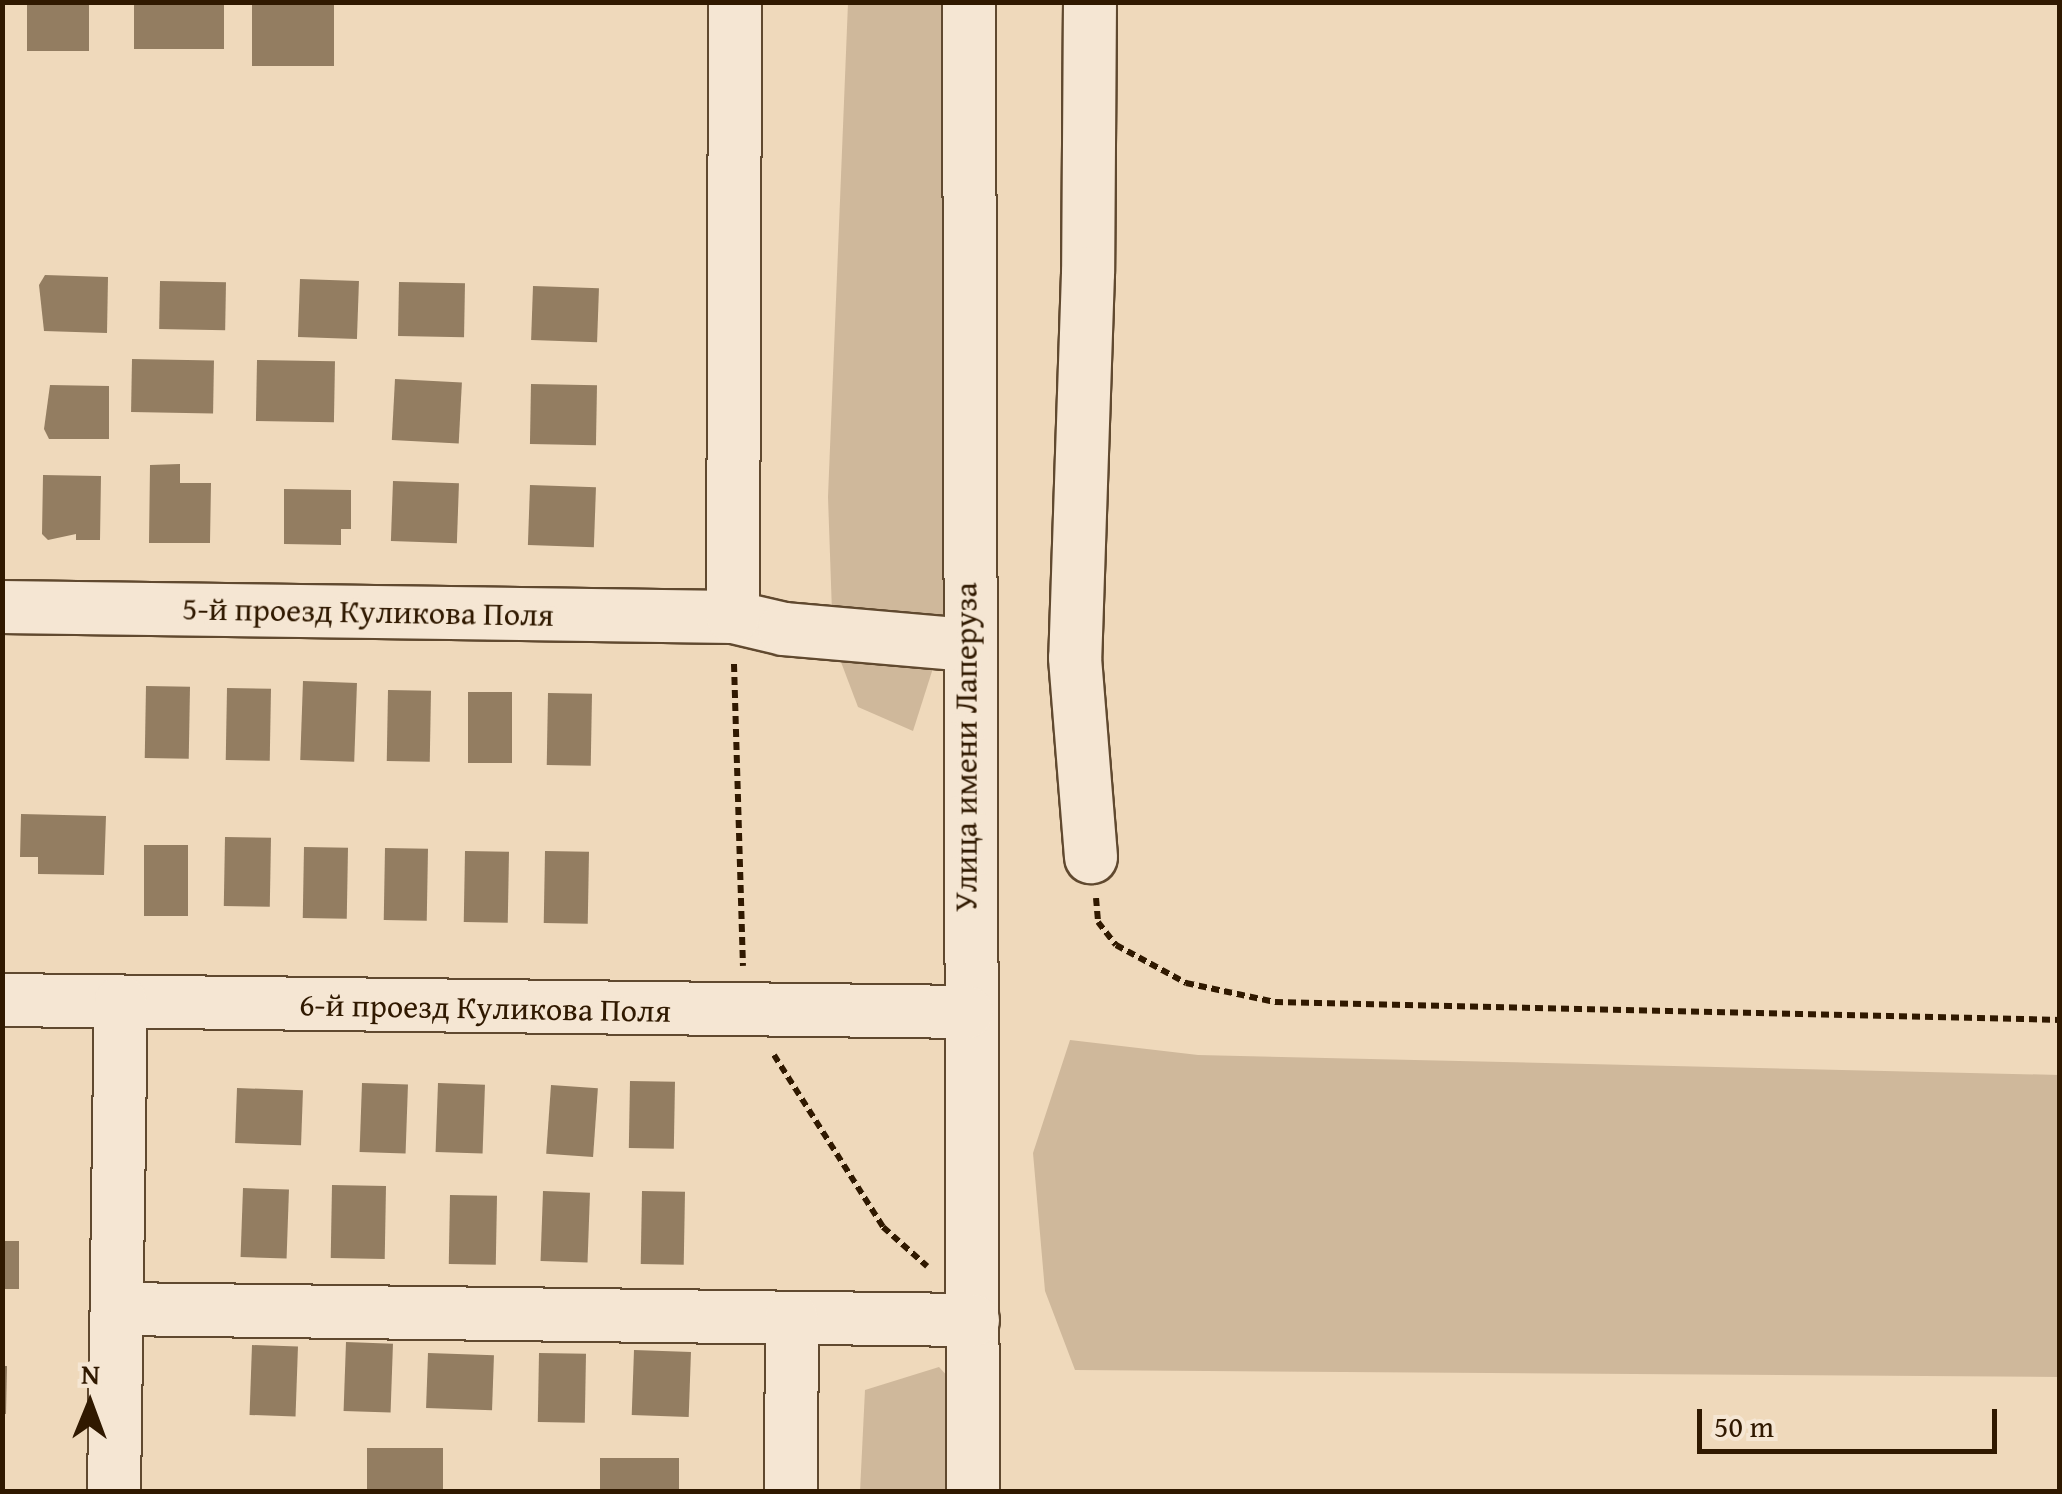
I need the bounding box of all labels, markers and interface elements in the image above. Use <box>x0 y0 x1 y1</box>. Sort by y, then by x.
street label: Улица имени Лаперуза <box>947 582 985 912</box>
street label: 5-й проезд Куликова Поля <box>182 590 554 634</box>
street label: 6-й проезд Куликова Поля <box>299 986 671 1030</box>
text: N <box>81 1353 100 1394</box>
north arrow <box>40 1354 140 1454</box>
scale bar <box>1702 1389 2002 1451</box>
text: 50 m <box>1714 1404 1774 1448</box>

